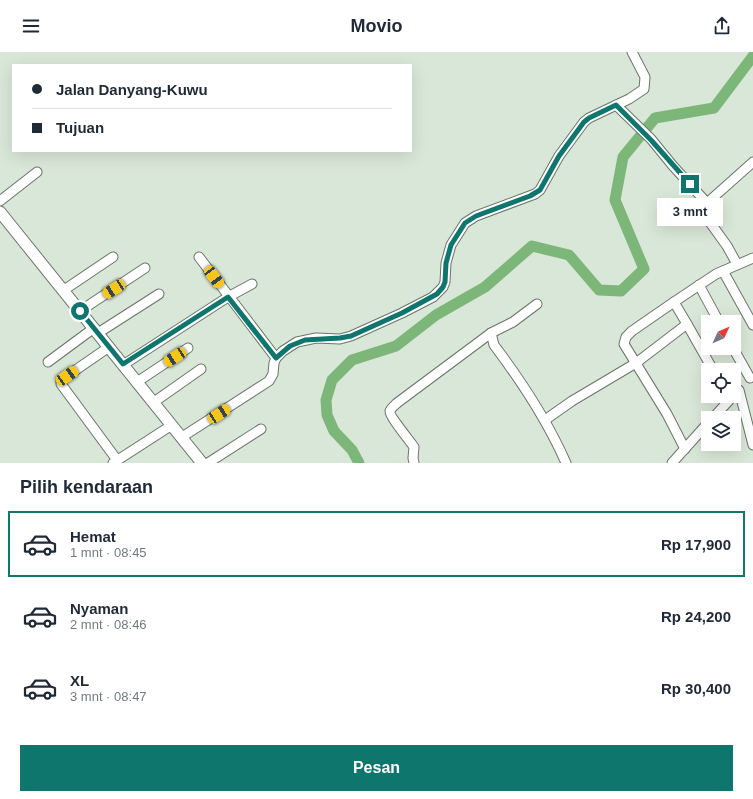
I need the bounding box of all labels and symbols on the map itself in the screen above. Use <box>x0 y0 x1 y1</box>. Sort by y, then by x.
route end <box>681 175 699 193</box>
callout: 3 mnt <box>657 198 723 226</box>
car <box>202 264 226 290</box>
car <box>101 277 127 301</box>
route start <box>71 302 89 320</box>
north arrow <box>701 315 741 355</box>
car <box>162 345 188 369</box>
car <box>54 364 80 388</box>
car <box>206 402 232 426</box>

